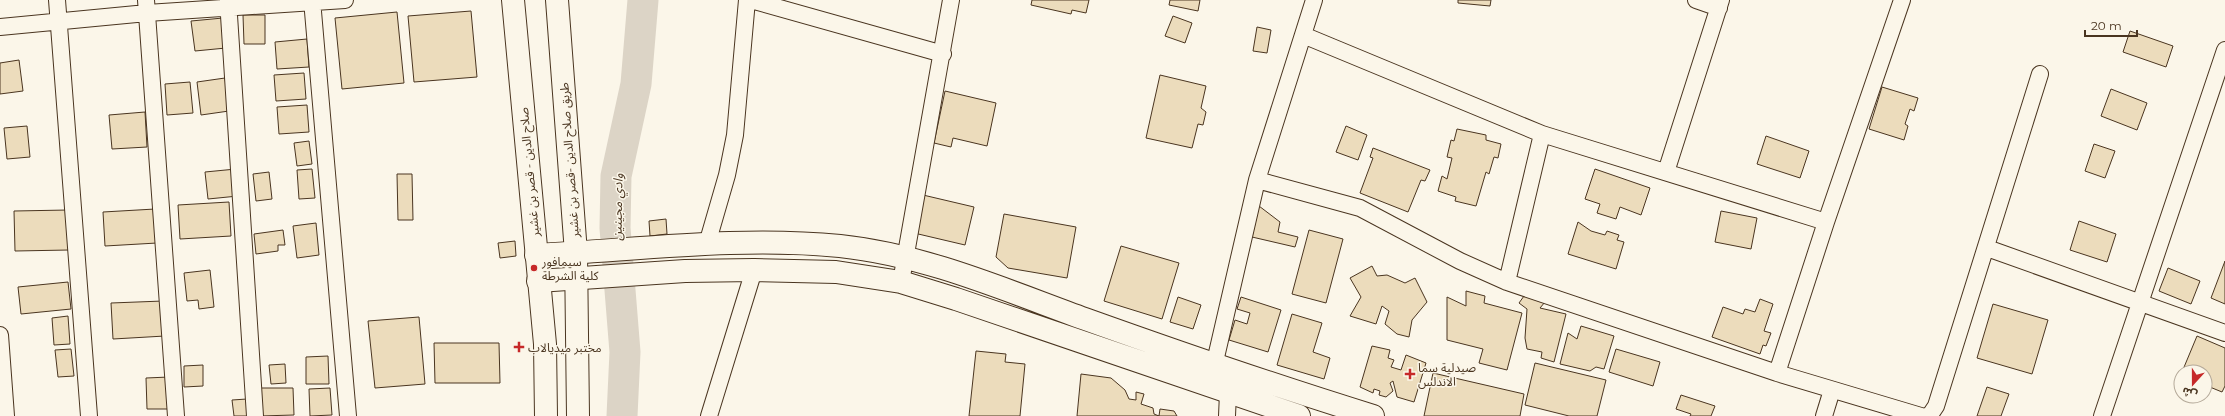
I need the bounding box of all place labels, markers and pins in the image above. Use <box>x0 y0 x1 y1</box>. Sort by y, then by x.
place label: سيمافور كلية الشرطة <box>541 254 600 283</box>
marker: سيمافور كلية الشرطة <box>529 263 539 273</box>
place label: مختبر ميديالاب <box>528 340 602 355</box>
marker: مختبر ميديالاب <box>513 341 525 353</box>
place label: صيدلية سما الاندلس <box>1418 360 1476 389</box>
marker: صيدلية سما الاندلس <box>1405 369 1415 379</box>

